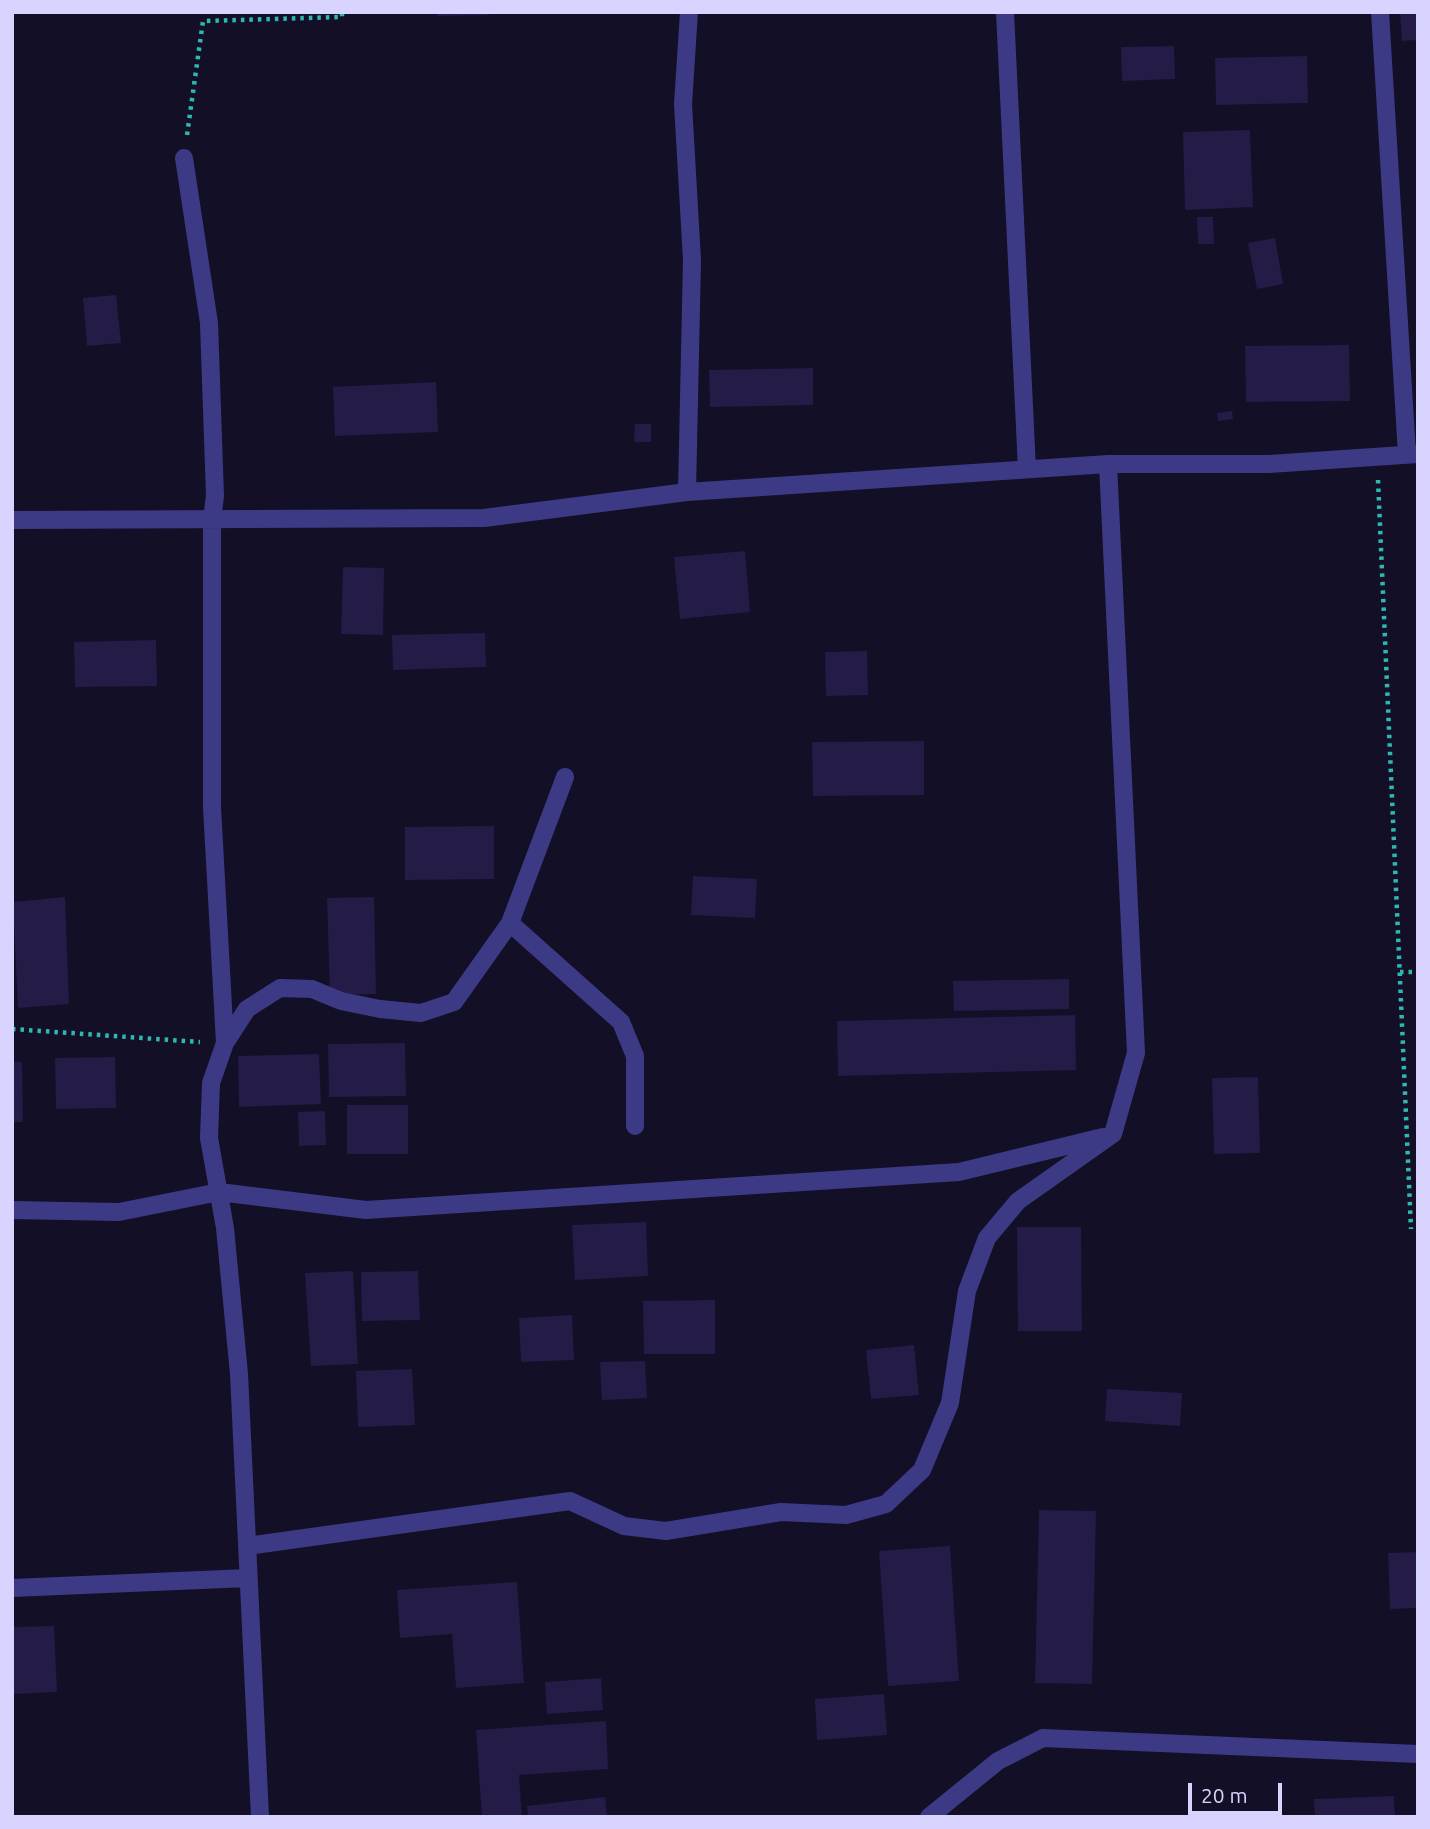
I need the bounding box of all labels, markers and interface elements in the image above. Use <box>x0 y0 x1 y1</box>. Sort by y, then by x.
scale bar <box>1192 1770 1286 1814</box>
text: 20 m <box>1201 1783 1248 1807</box>

